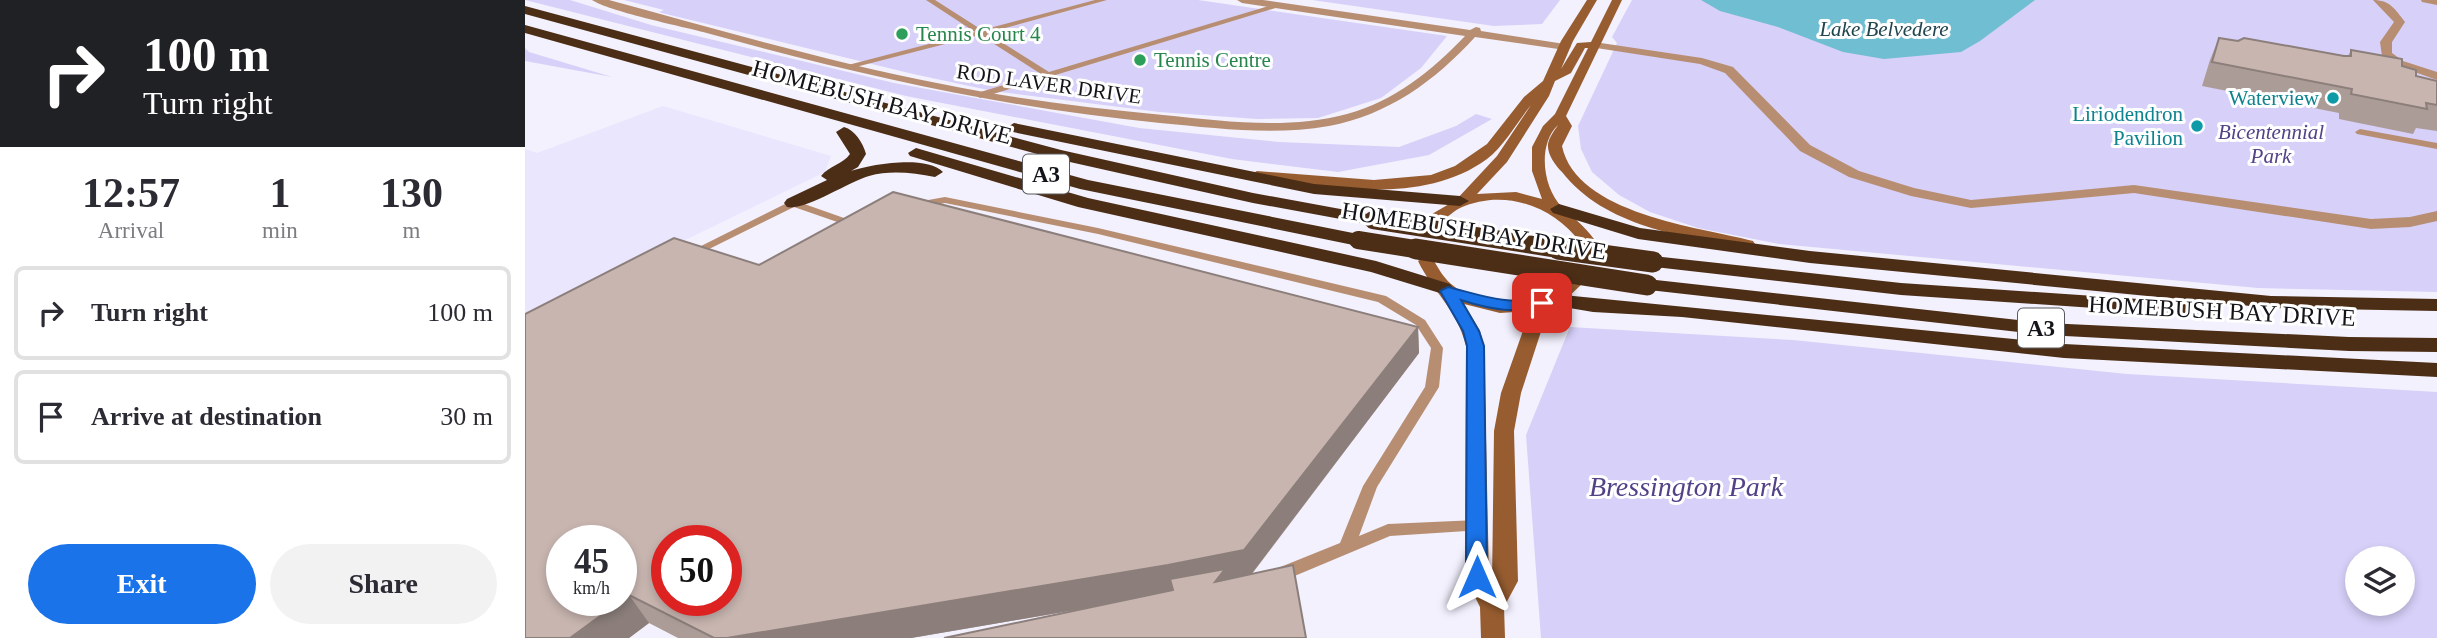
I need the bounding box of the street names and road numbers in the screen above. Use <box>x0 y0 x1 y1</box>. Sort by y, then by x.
street label: HOMEBUSH BAY DRIVE <box>749 55 1015 149</box>
street label: ROD LAVER DRIVE <box>955 59 1143 109</box>
road number: A3 <box>1023 154 1069 194</box>
street label: HOMEBUSH BAY DRIVE <box>1340 197 1608 265</box>
street label: HOMEBUSH BAY DRIVE <box>2088 291 2356 331</box>
road number: A3 <box>2018 308 2064 348</box>

